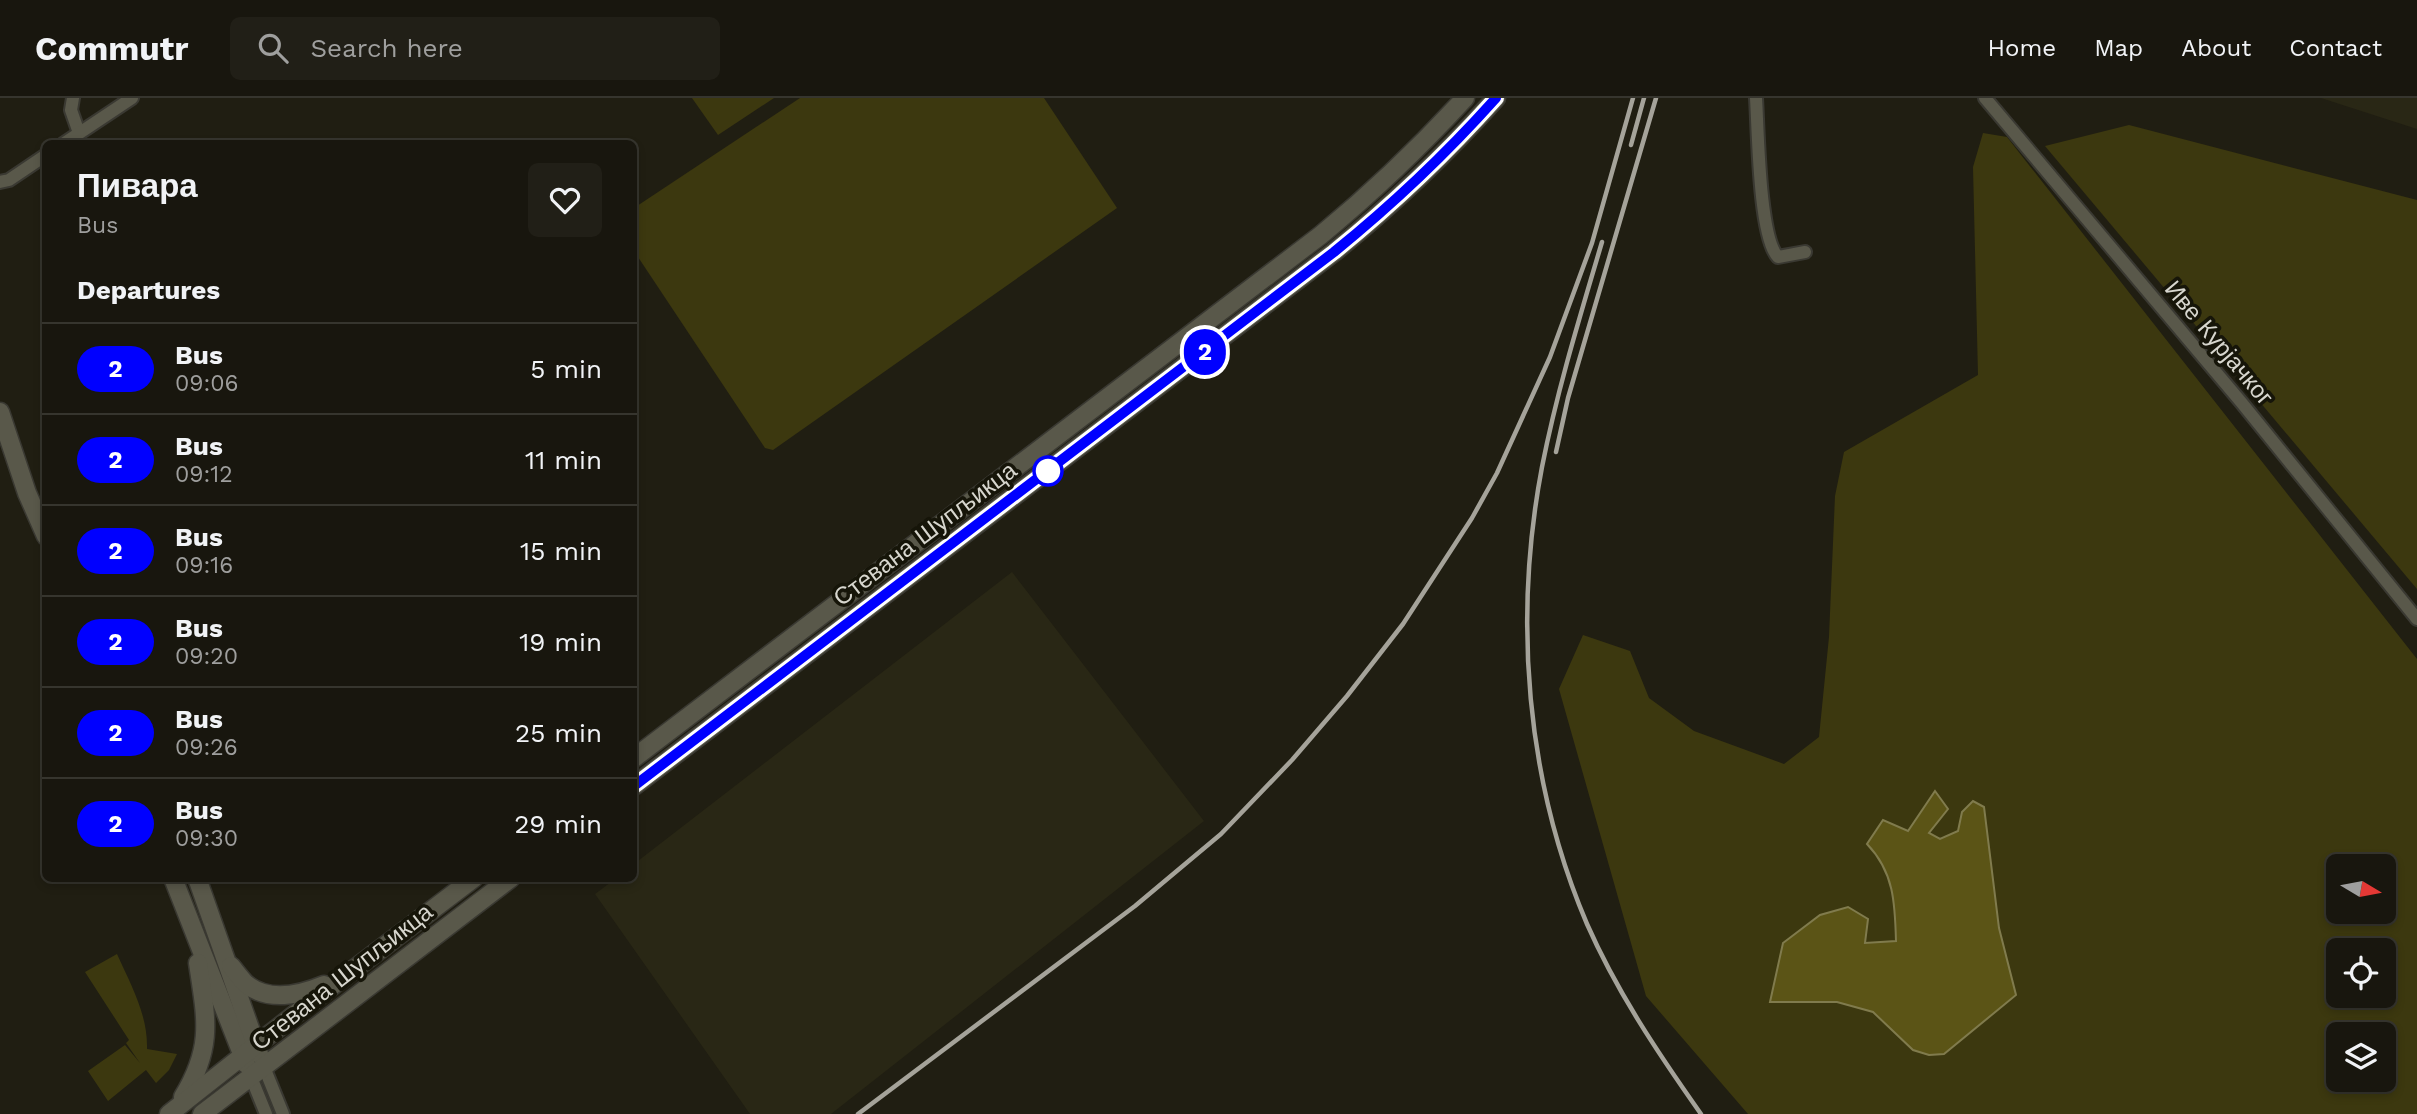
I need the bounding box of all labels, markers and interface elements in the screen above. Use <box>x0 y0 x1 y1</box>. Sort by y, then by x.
search box <box>230 17 720 80</box>
text: Commutr <box>35 29 188 68</box>
icon: search <box>254 29 292 67</box>
text: Search here <box>310 33 463 63</box>
text: Home <box>1988 34 2056 62</box>
text: Map <box>2094 34 2143 62</box>
text: About <box>2181 34 2251 62</box>
text: Contact <box>2289 34 2382 62</box>
button: heart <box>528 163 602 237</box>
text: Пивара <box>77 166 198 205</box>
text: Bus <box>77 212 118 239</box>
text: Departures <box>77 275 220 305</box>
street label: Иве Курјачког <box>2159 275 2279 411</box>
line badge: 2 <box>1182 329 1228 375</box>
text: 2 <box>1198 338 1212 366</box>
text: Bus <box>175 340 223 370</box>
text: 5 min <box>530 354 602 384</box>
text: 2 <box>108 355 123 383</box>
text: 09:06 <box>175 370 239 397</box>
text: Bus <box>175 431 223 461</box>
text: 11 min <box>525 445 602 475</box>
text: 2 <box>108 446 123 474</box>
street label: Стевана Шупљикца <box>828 456 1022 612</box>
unlabelled marker <box>1033 456 1063 486</box>
text: 09:12 <box>175 461 233 488</box>
text: Bus <box>175 522 223 552</box>
text: 15 min <box>520 536 602 566</box>
text: 2 <box>108 537 123 565</box>
text: 09:16 <box>175 552 233 579</box>
text: Bus <box>175 613 223 643</box>
text: 19 min <box>519 627 602 657</box>
text: 2 <box>108 628 123 656</box>
text: 09:20 <box>175 643 238 670</box>
text: Bus <box>175 704 223 734</box>
text: 25 min <box>515 718 602 748</box>
text: 2 <box>108 719 123 747</box>
text: 09:26 <box>175 734 238 761</box>
text: Bus <box>175 795 223 825</box>
text: 29 min <box>514 809 602 839</box>
text: 2 <box>108 810 123 838</box>
text: 09:30 <box>175 825 238 852</box>
north arrow <box>2326 854 2396 924</box>
map controls <box>2326 854 2396 1092</box>
street label: Стевана Шупљикца <box>246 897 439 1056</box>
button: locate <box>2326 938 2396 1008</box>
button: layers <box>2326 1022 2396 1092</box>

